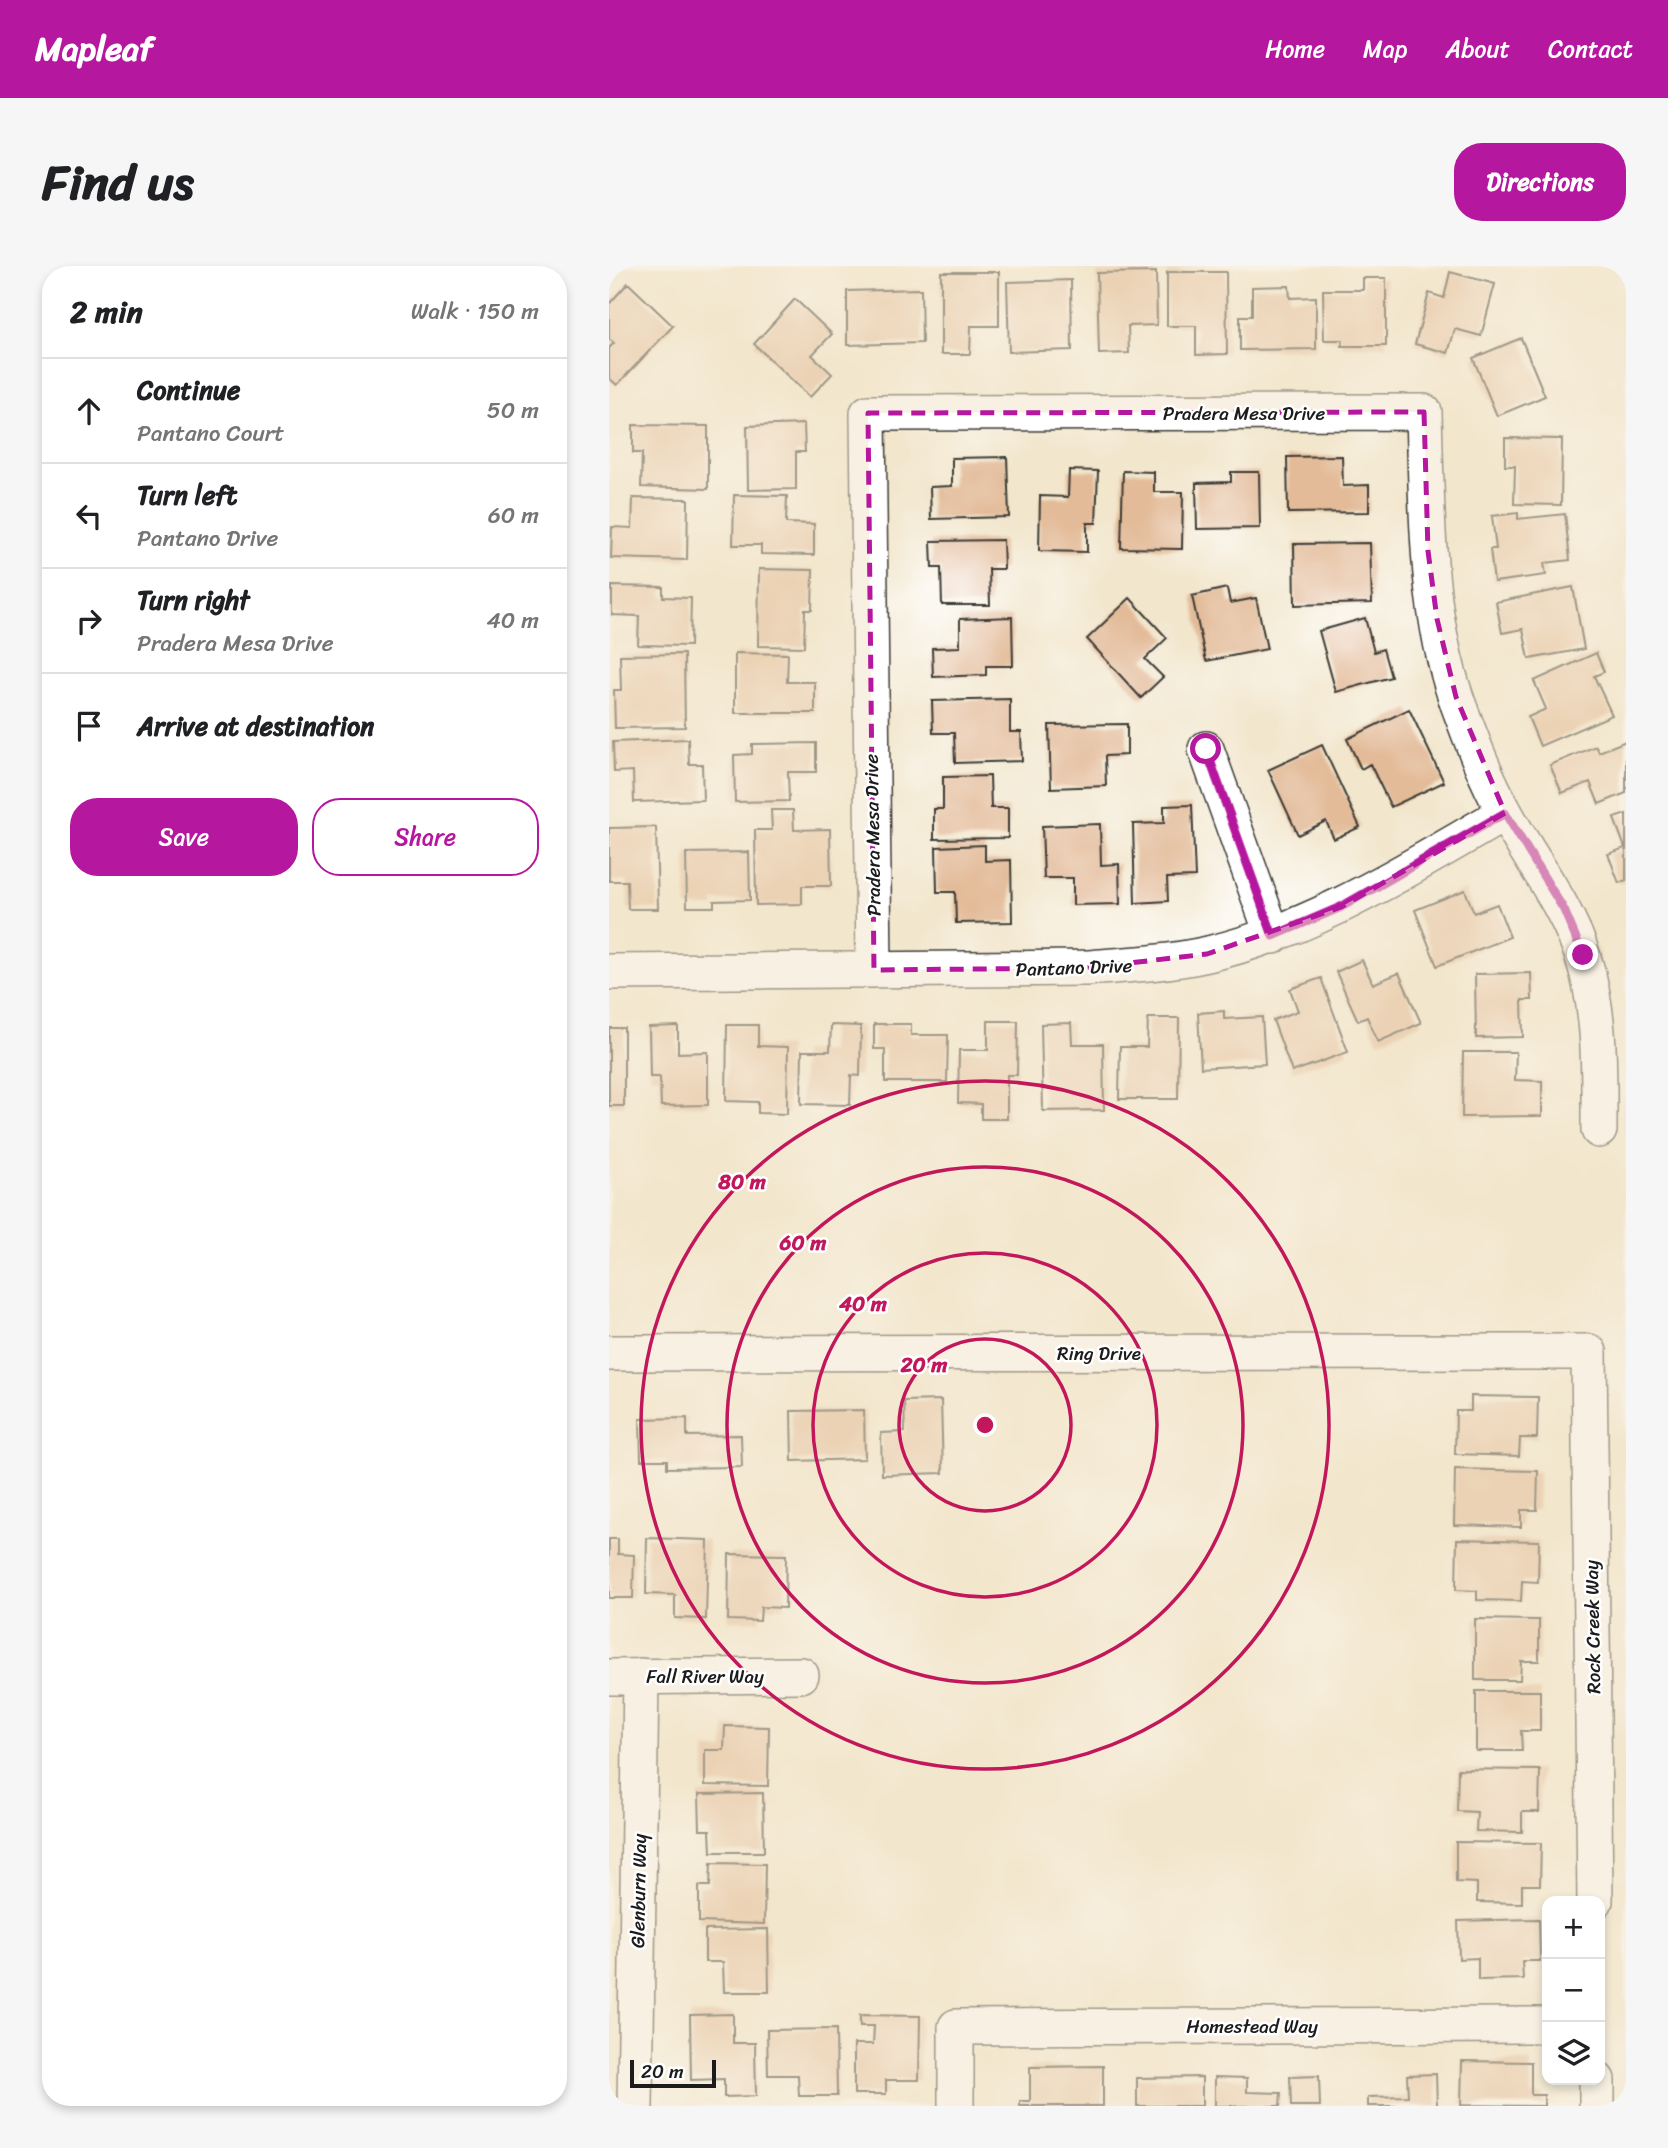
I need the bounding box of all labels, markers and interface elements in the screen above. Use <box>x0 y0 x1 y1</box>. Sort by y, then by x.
text: Mapleaf <box>35 20 153 78</box>
text: Home <box>1265 28 1325 70</box>
text: Map <box>1363 28 1407 70</box>
text: About <box>1445 28 1510 70</box>
text: Contact <box>1548 28 1633 70</box>
text: Find us <box>42 139 194 226</box>
button: Directions <box>1454 143 1626 221</box>
text: 2 min <box>70 285 143 339</box>
text: Walk · 150 m <box>411 291 539 332</box>
text: Continue <box>137 367 240 413</box>
text: 50 m <box>487 390 539 431</box>
icon: ahead <box>70 392 108 430</box>
street label: Pradera Mesa Drive <box>1163 397 1325 430</box>
text: Pantano Court <box>137 413 284 454</box>
text: Turn left <box>137 472 237 518</box>
text: 60 m <box>488 495 539 536</box>
icon: left <box>70 497 108 535</box>
text: Pantano Drive <box>137 518 278 559</box>
text: Turn right <box>137 577 250 623</box>
text: 40 m <box>486 600 539 641</box>
icon: right <box>70 602 108 640</box>
text: Pradera Mesa Drive <box>137 623 334 664</box>
text: Arrive at destination <box>137 703 374 749</box>
icon: arrive <box>70 707 108 745</box>
route start <box>1190 733 1221 764</box>
street label: Pradera Mesa Drive <box>855 753 890 916</box>
button: Save <box>70 798 298 876</box>
button: Share <box>312 798 539 876</box>
route end <box>1567 939 1598 970</box>
street label: Pantano Drive <box>1015 949 1133 986</box>
text: 80 m <box>717 1163 767 1201</box>
text: 60 m <box>779 1224 827 1262</box>
text: 40 m <box>838 1285 888 1323</box>
street label: Ring Drive <box>1057 1337 1141 1370</box>
text: 20 m <box>900 1346 948 1384</box>
centre of rings <box>973 1413 997 1437</box>
street label: Rock Creek Way <box>1575 1560 1610 1694</box>
street label: Fall River Way <box>646 1660 764 1693</box>
street label: Glenburn Way <box>621 1833 656 1949</box>
map controls <box>1542 1896 1605 2085</box>
button: + <box>1542 1896 1605 1959</box>
button: − <box>1542 1959 1605 2022</box>
street label: Homestead Way <box>1186 2010 1318 2043</box>
button: layers <box>1542 2022 1605 2085</box>
text: 20 m <box>641 2055 684 2088</box>
scale bar <box>630 2057 716 2089</box>

